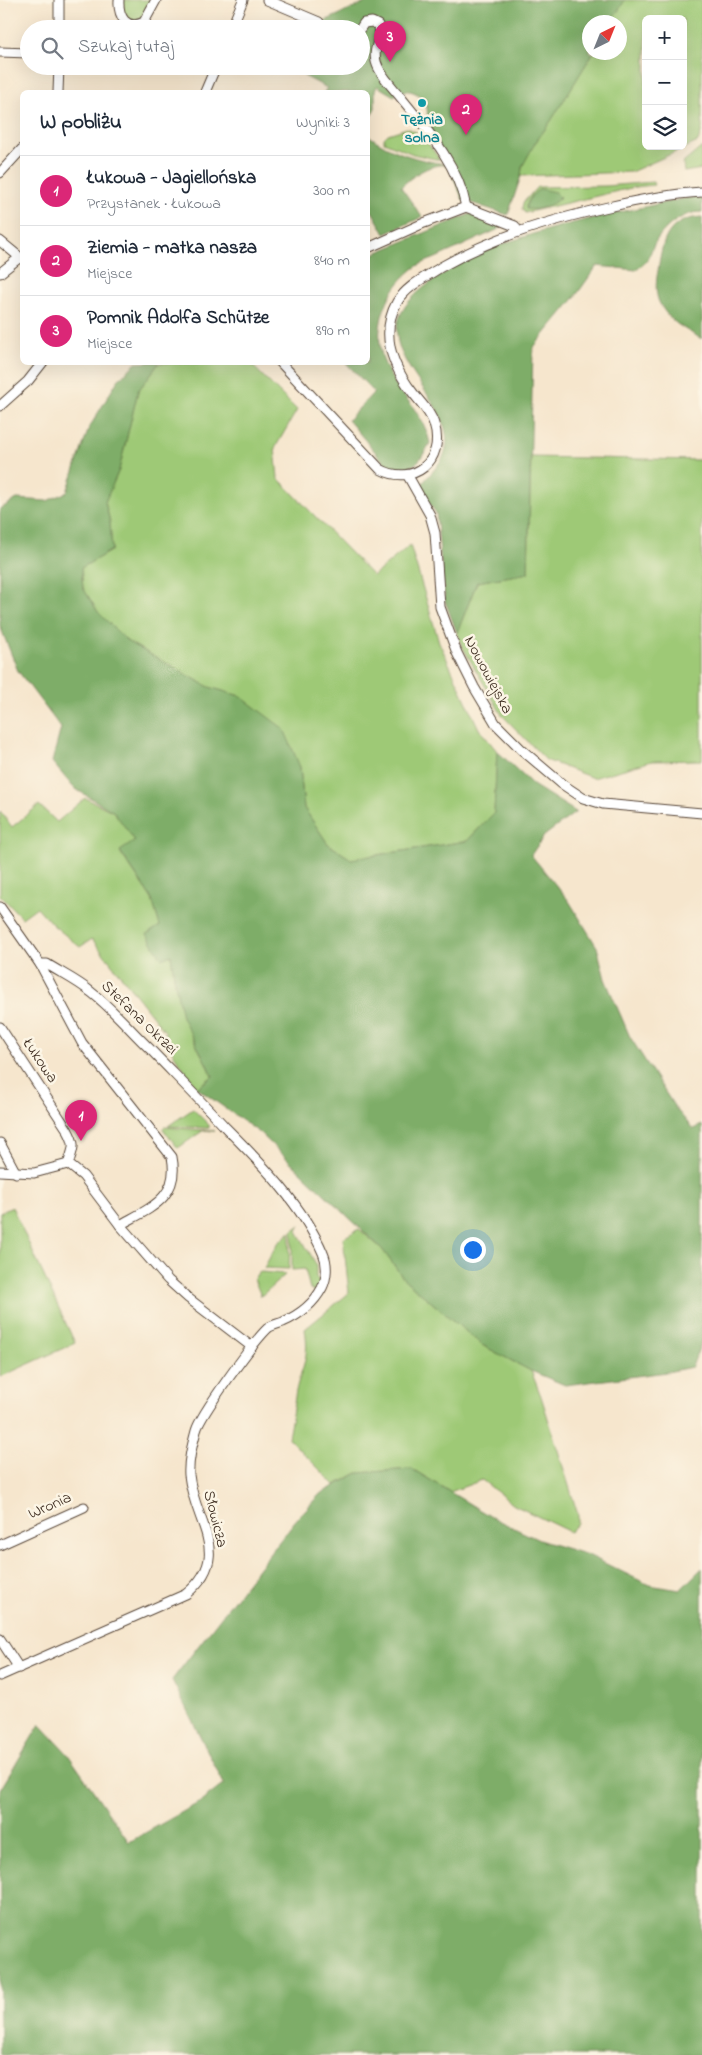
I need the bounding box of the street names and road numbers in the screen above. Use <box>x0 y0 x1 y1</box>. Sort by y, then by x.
street label: Nowowiejska <box>457 632 519 718</box>
street label: Stefana Okrzei <box>95 975 183 1061</box>
street label: Łukowa <box>16 1033 64 1088</box>
street label: Wronia <box>25 1486 75 1526</box>
street label: Słowicza <box>196 1488 234 1550</box>

